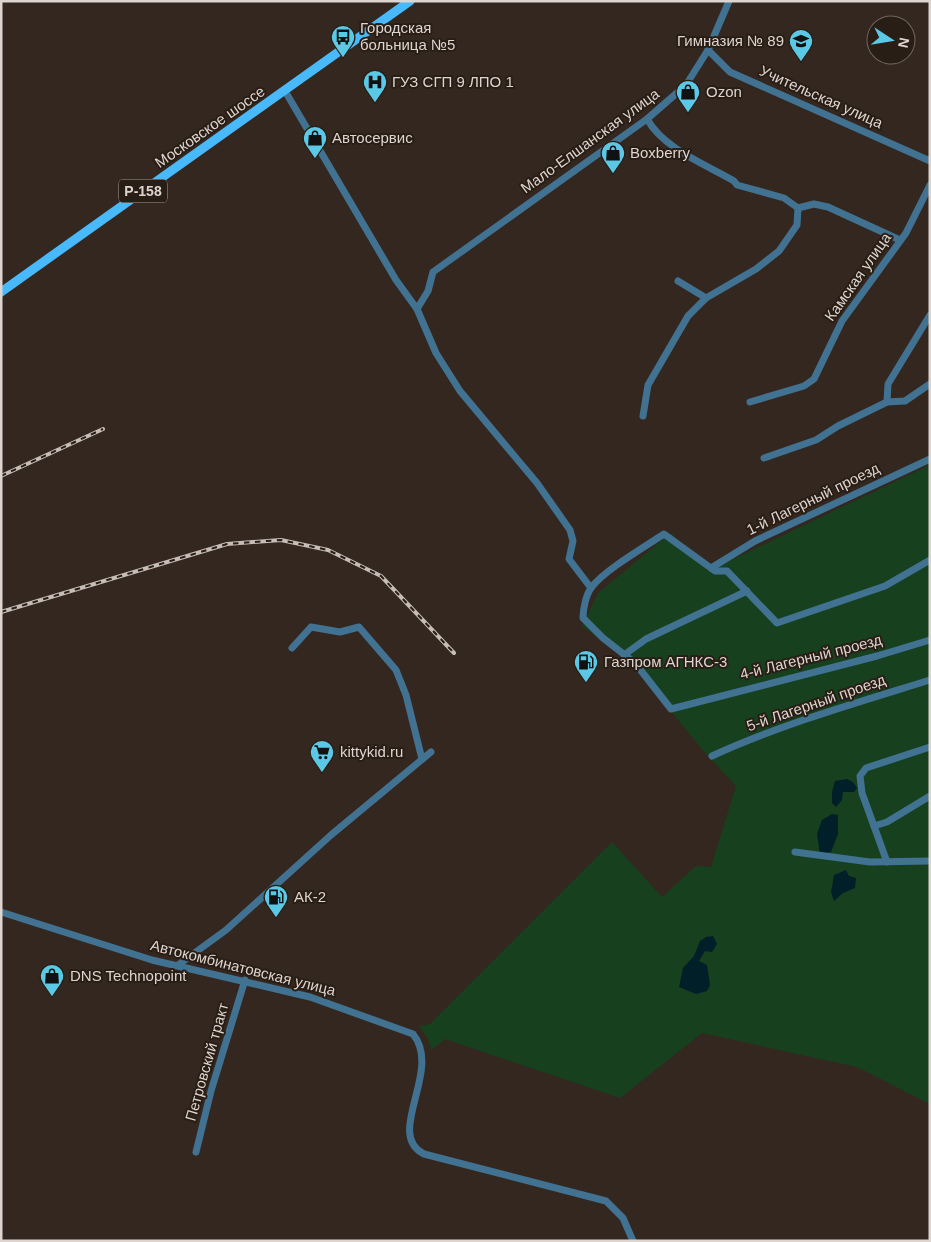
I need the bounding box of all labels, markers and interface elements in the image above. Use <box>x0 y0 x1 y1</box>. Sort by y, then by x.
north arrow <box>866 15 916 65</box>
place label: Городская больница №5 <box>360 19 455 53</box>
bus stop icon: Городская больница №5 <box>330 24 356 58</box>
school or university icon: Гимназия № 89 <box>788 28 814 62</box>
place label: Гимназия № 89 <box>677 32 784 49</box>
text: N <box>895 36 913 49</box>
street label: Учительская улица <box>757 62 886 132</box>
hospital icon: ГУЗ СГП 9 ЛПО 1 <box>362 69 388 103</box>
place label: ГУЗ СГП 9 ЛПО 1 <box>392 73 514 90</box>
shop icon: Ozon <box>675 79 701 113</box>
street label: Московское шоссе <box>152 82 268 171</box>
place label: Ozon <box>706 83 742 100</box>
street label: Мало-Елшанская улица <box>517 84 663 197</box>
shop icon: Автосервис <box>302 125 328 159</box>
place label: Автосервис <box>332 129 413 146</box>
shop icon: Boxberry <box>600 140 626 174</box>
place label: Boxberry <box>630 144 691 161</box>
road number: Р-158 <box>119 180 167 202</box>
street label: Камская улица <box>821 229 895 324</box>
street label: 1-й Лагерный проезд <box>744 459 882 538</box>
street label: 4-й Лагерный проезд <box>738 631 884 682</box>
fuel station icon: Газпром АГНКС-3 <box>573 649 599 683</box>
place label: Газпром АГНКС-3 <box>604 653 727 670</box>
street label: 5-й Лагерный проезд <box>744 671 888 734</box>
supermarket icon: kittykid.ru <box>309 739 335 773</box>
place label: kittykid.ru <box>340 743 403 760</box>
fuel station icon: АК-2 <box>263 884 289 918</box>
place label: АК-2 <box>294 888 326 905</box>
street label: Автокомбинатовская улица <box>149 936 338 999</box>
shop icon: DNS Technopoint <box>39 963 65 997</box>
place label: DNS Technopoint <box>70 967 187 984</box>
street label: Петровский тракт <box>182 1001 232 1123</box>

